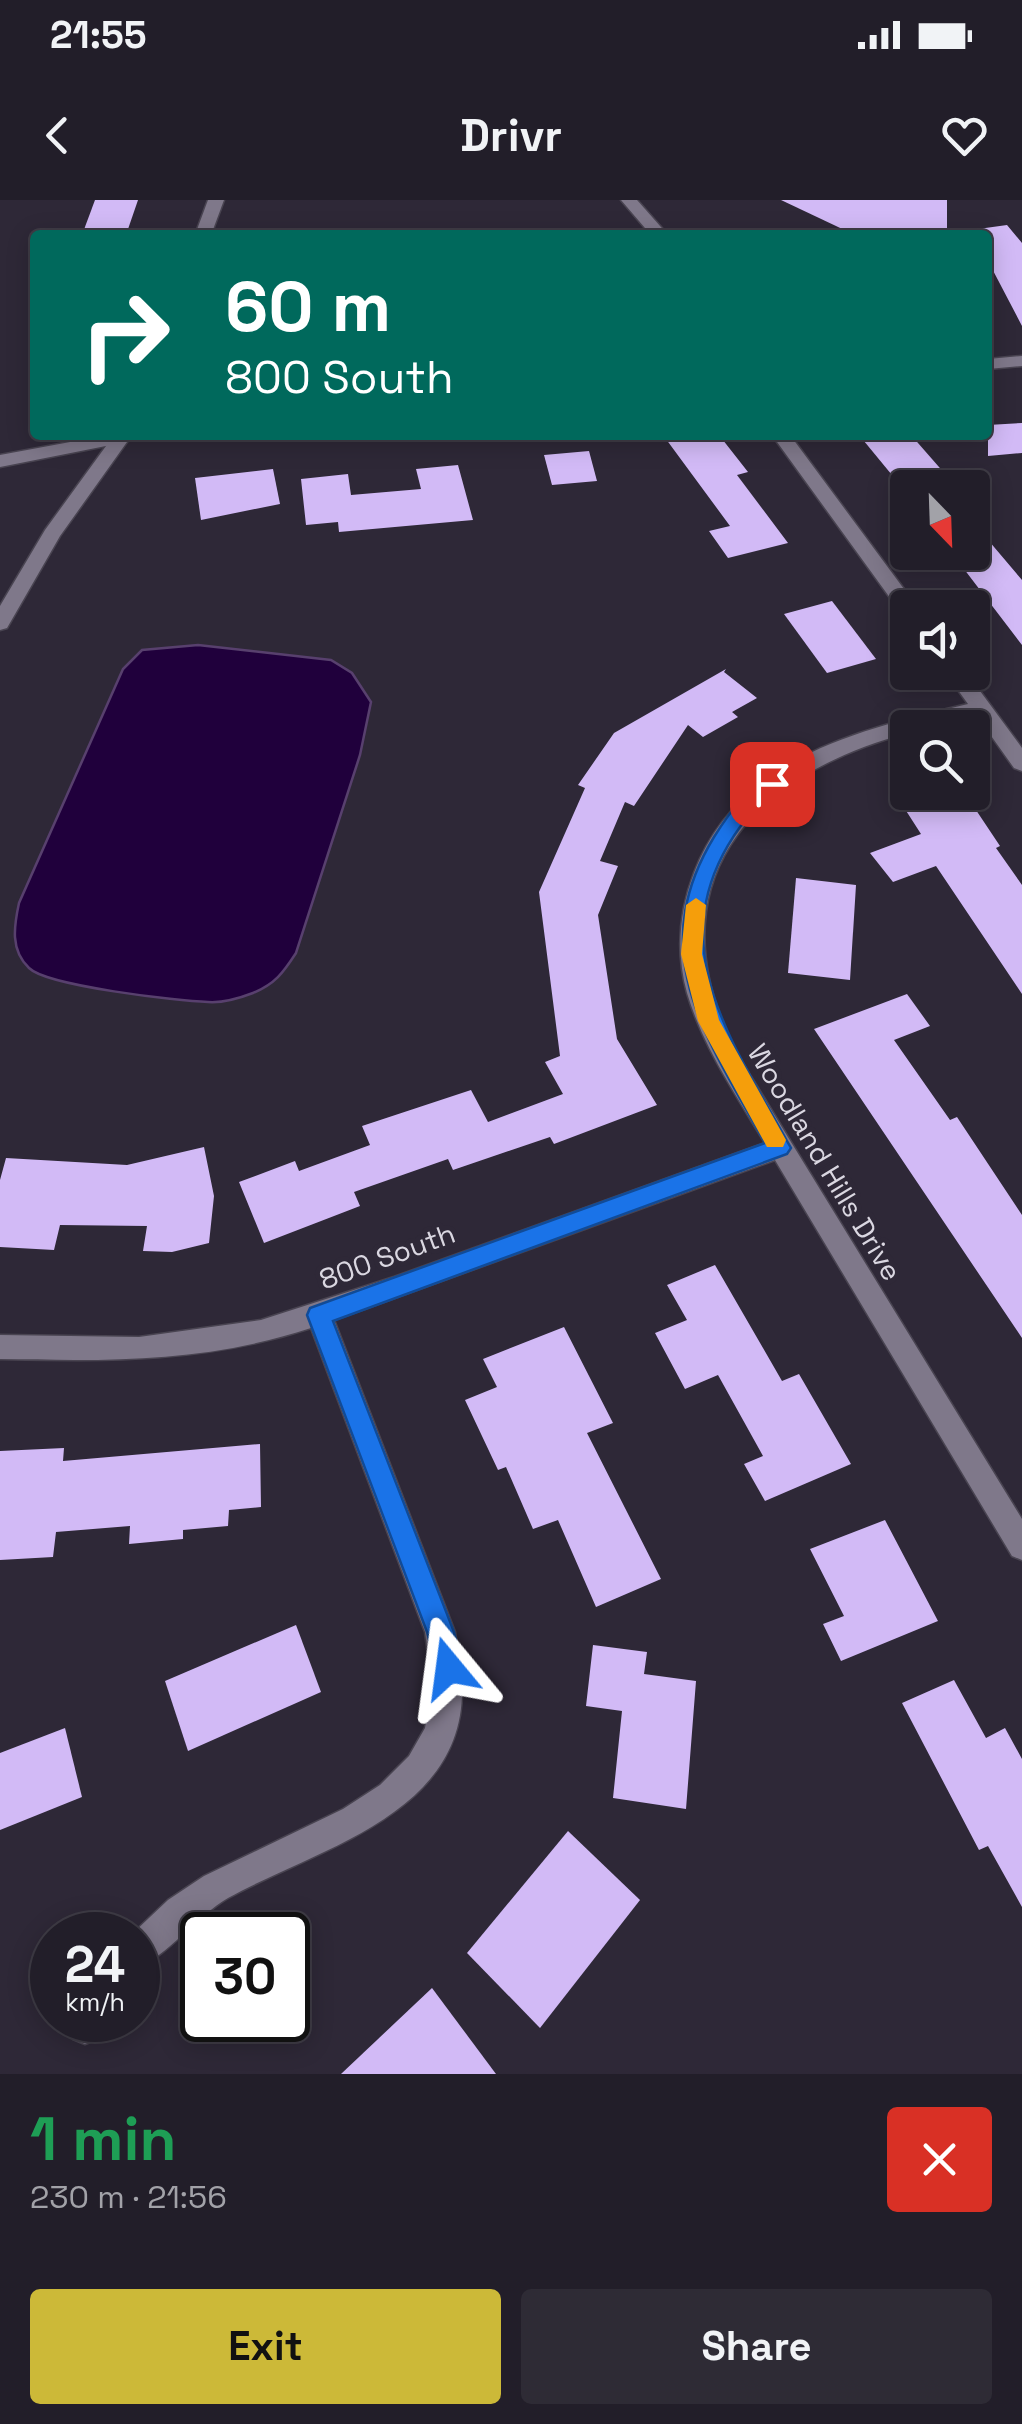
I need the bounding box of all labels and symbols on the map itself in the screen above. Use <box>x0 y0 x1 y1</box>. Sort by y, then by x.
north arrow <box>890 470 990 570</box>
pin <box>730 742 815 827</box>
street label: Woodland Hills Drive <box>740 1037 910 1287</box>
street label: 800 South <box>314 1215 460 1297</box>
position arrow <box>397 1616 501 1720</box>
speed limit sign: 30 <box>180 1912 310 2042</box>

